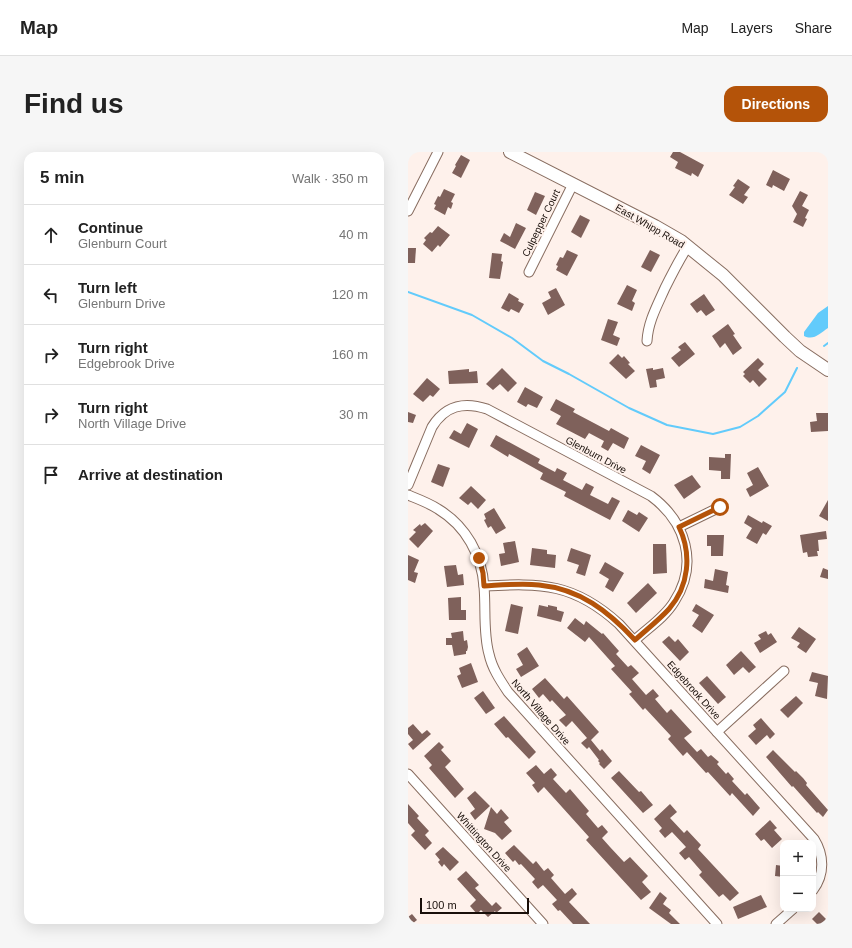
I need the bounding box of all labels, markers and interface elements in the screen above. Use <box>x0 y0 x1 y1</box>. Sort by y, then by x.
text: Map <box>20 17 58 38</box>
text: Map <box>681 20 709 36</box>
text: Layers <box>731 20 773 36</box>
text: Share <box>795 20 832 36</box>
button: Directions <box>724 86 828 122</box>
text: Find us <box>24 88 124 119</box>
text: 5 min <box>40 168 84 187</box>
text: Walk · 350 m <box>292 171 368 186</box>
street label: Culpepper Court <box>520 187 562 258</box>
street label: East Whipp Road <box>614 202 686 250</box>
text: Continue <box>78 219 143 236</box>
icon: ahead <box>40 224 62 246</box>
text: 40 m <box>339 227 368 242</box>
text: Glenburn Court <box>78 236 167 251</box>
text: Turn left <box>78 279 137 296</box>
icon: left <box>40 284 62 306</box>
text: 120 m <box>332 287 368 302</box>
text: Glenburn Drive <box>78 296 165 311</box>
text: Turn right <box>78 339 148 356</box>
icon: right <box>40 344 62 366</box>
text: 160 m <box>332 347 368 362</box>
text: Edgebrook Drive <box>78 356 175 371</box>
text: Turn right <box>78 399 148 416</box>
icon: right <box>40 404 62 426</box>
text: 30 m <box>339 407 368 422</box>
text: North Village Drive <box>78 416 186 431</box>
street label: Glenburn Drive <box>564 434 629 476</box>
icon: arrive <box>40 464 62 486</box>
text: Arrive at destination <box>78 466 223 483</box>
route start <box>711 498 729 516</box>
route end <box>470 549 488 567</box>
street label: Edgebrook Drive <box>665 659 723 722</box>
street label: North Village Drive <box>510 677 573 747</box>
street label: Whittington Drive <box>454 810 514 874</box>
map controls <box>780 840 816 912</box>
button: + <box>780 840 816 876</box>
button: − <box>780 876 816 912</box>
scale bar <box>420 896 529 915</box>
text: 100 m <box>426 899 457 911</box>

